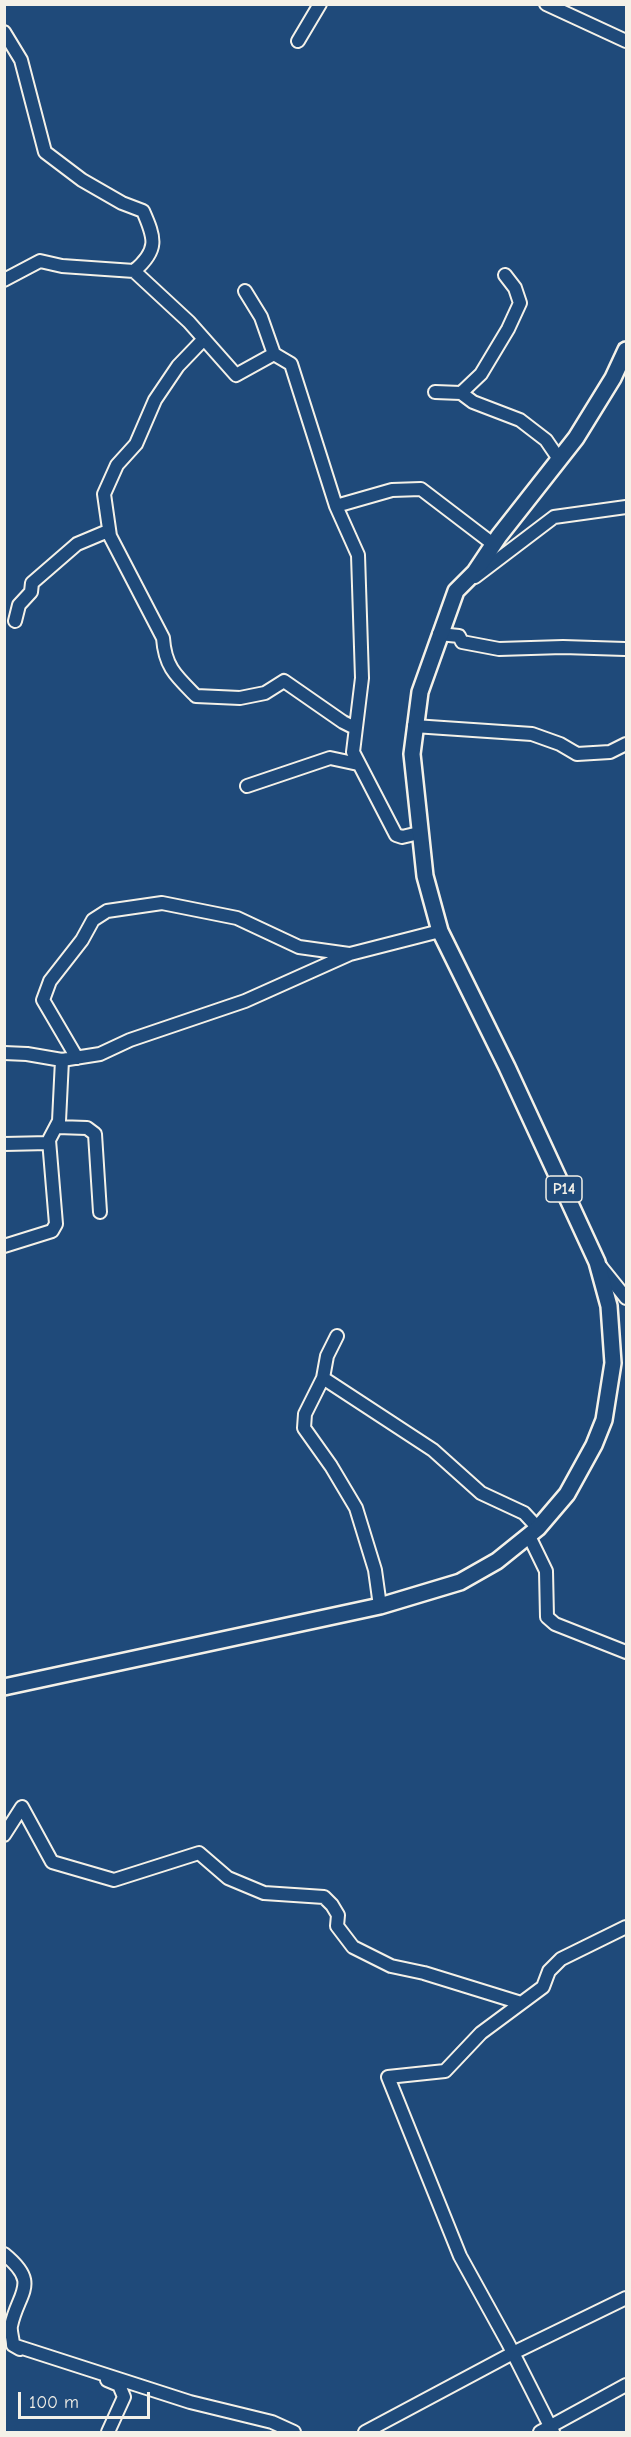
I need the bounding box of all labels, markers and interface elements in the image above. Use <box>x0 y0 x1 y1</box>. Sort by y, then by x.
road number: P14 <box>546 1176 582 1202</box>
scale bar <box>21 2380 153 2418</box>
text: 100 m <box>29 2392 79 2413</box>

